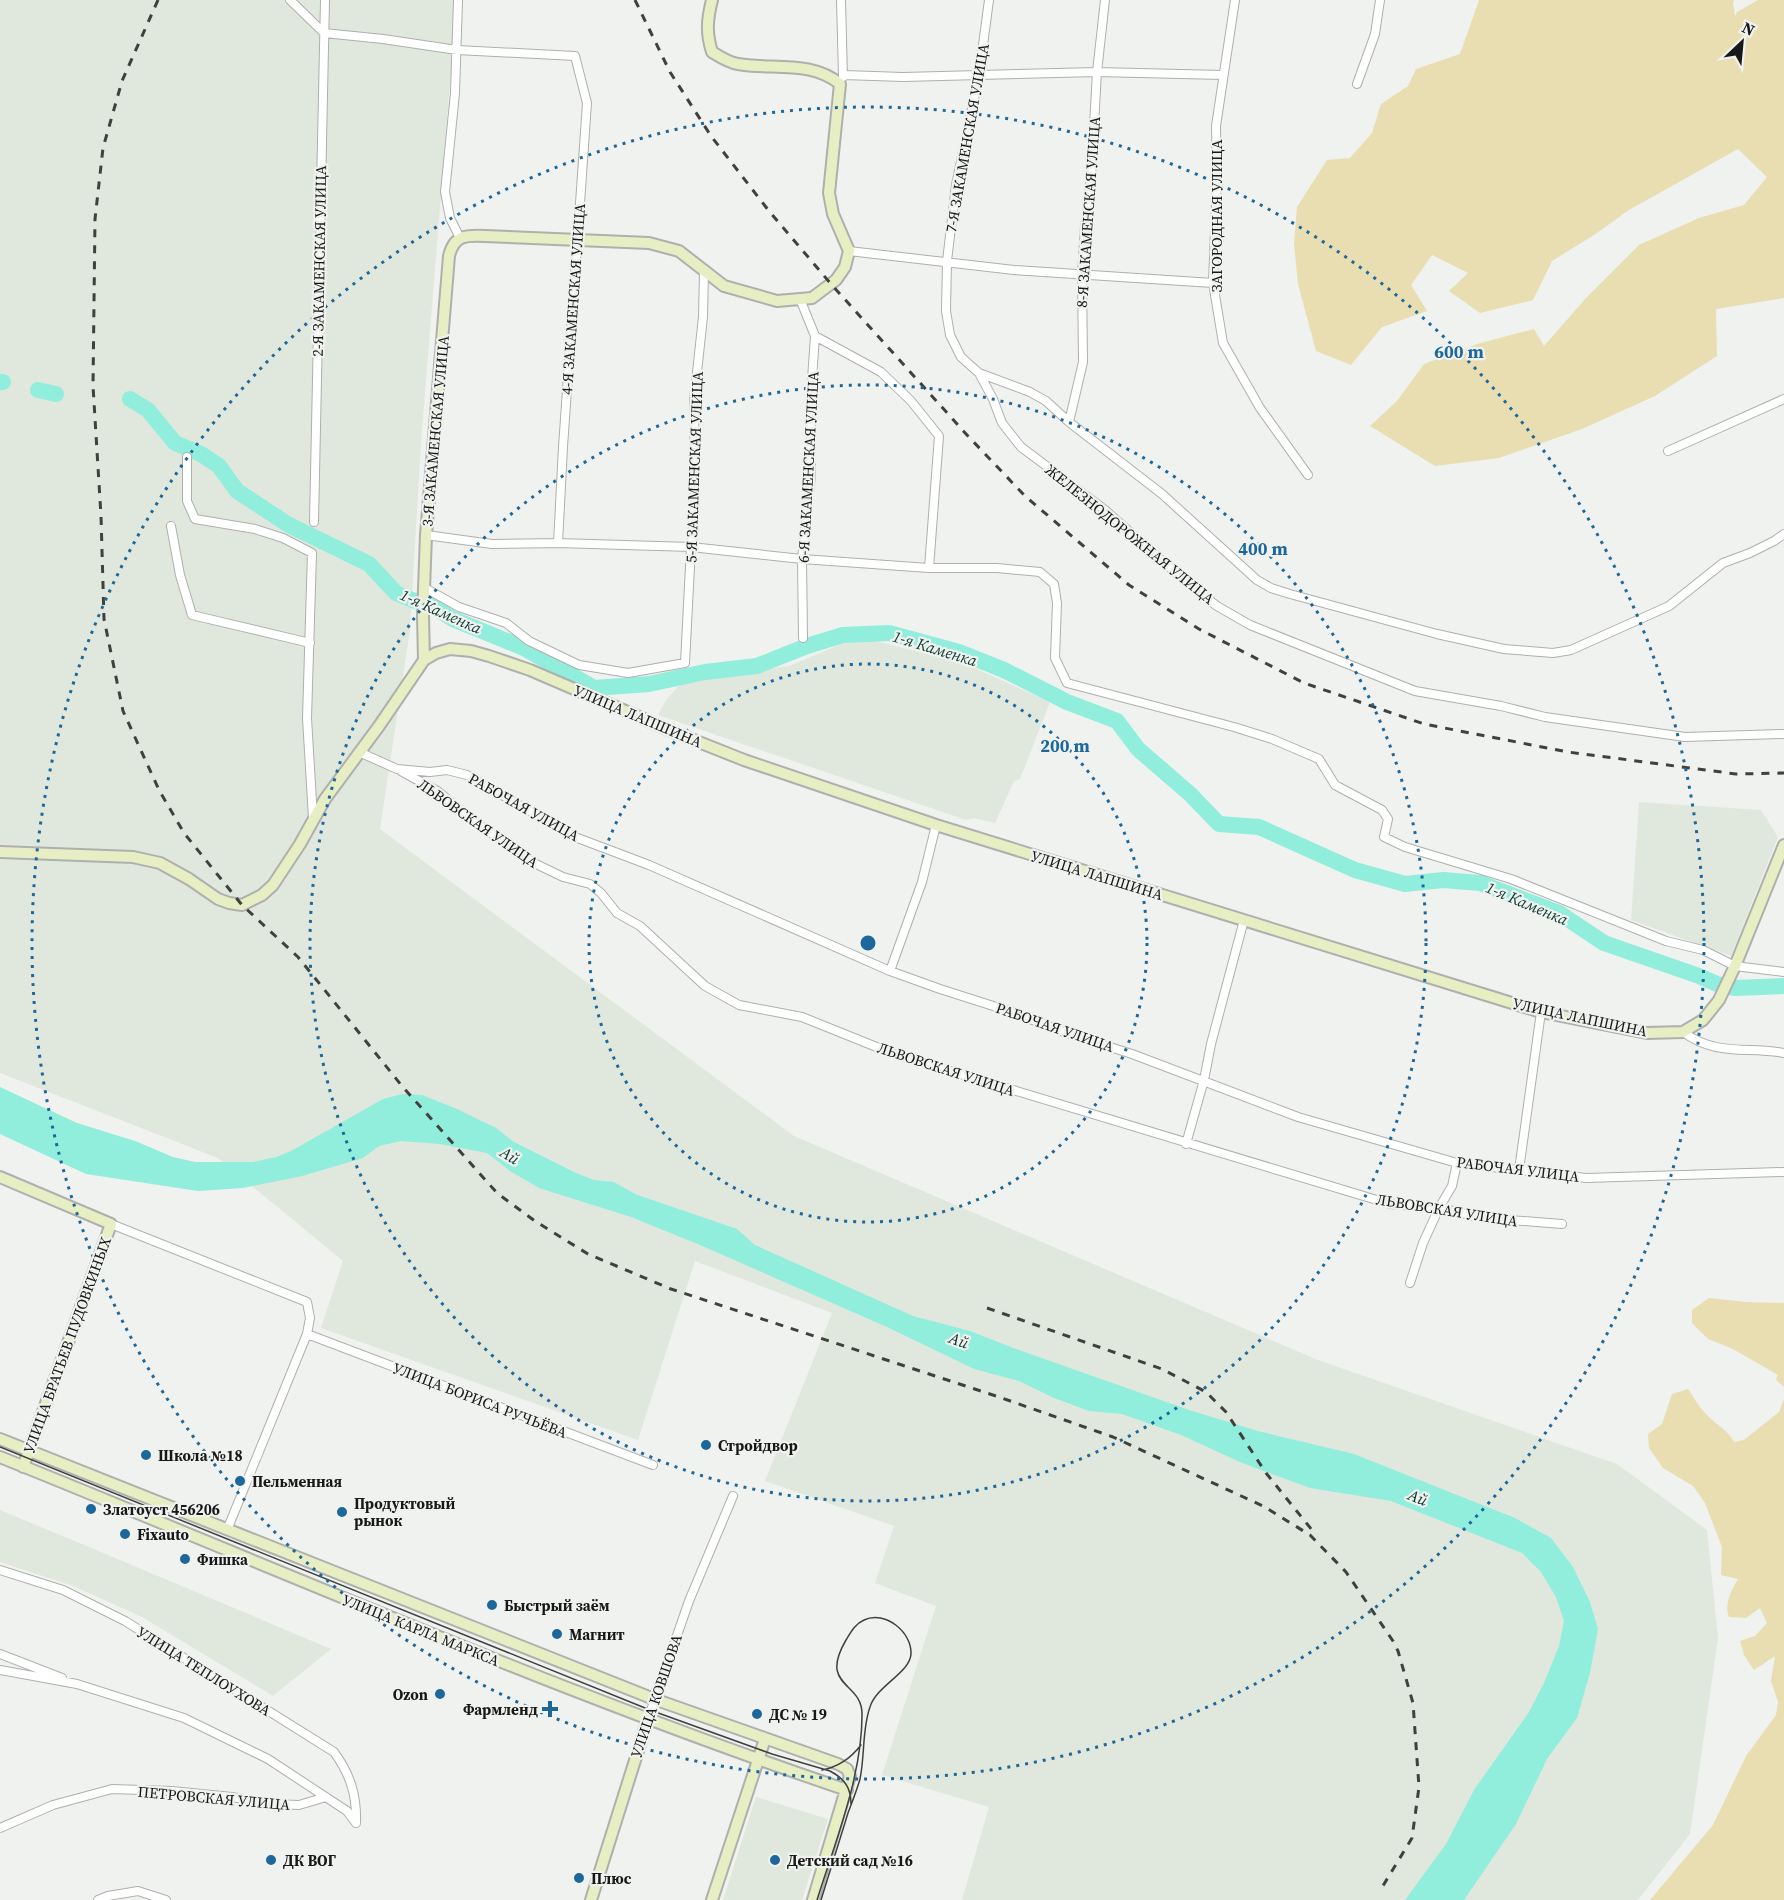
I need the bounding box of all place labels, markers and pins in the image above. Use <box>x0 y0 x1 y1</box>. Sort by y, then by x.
centre of rings <box>858 933 878 953</box>
place label: Стройдвор <box>718 1435 798 1456</box>
marker: Стройдвор <box>699 1438 713 1452</box>
place label: Школа №18 <box>158 1445 243 1466</box>
marker: Школа №18 <box>139 1448 153 1462</box>
place label: Пельменная <box>252 1471 343 1492</box>
marker: Пельменная <box>233 1474 247 1488</box>
place label: Продуктовый рынок <box>354 1493 455 1531</box>
place label: Златоуст 456206 <box>103 1499 220 1520</box>
marker: Златоуст 456206 <box>84 1502 98 1516</box>
marker: Продуктовый рынок <box>335 1505 349 1519</box>
place label: Fixauto <box>137 1524 190 1545</box>
marker: Fixauto <box>118 1527 132 1541</box>
place label: Фишка <box>197 1549 249 1570</box>
marker: Фишка <box>178 1552 192 1566</box>
place label: Быстрый заём <box>504 1595 610 1616</box>
marker: Быстрый заём <box>485 1598 499 1612</box>
place label: Магнит <box>569 1624 625 1645</box>
marker: Магнит <box>550 1627 564 1641</box>
place label: Ozon <box>393 1684 428 1705</box>
marker: Ozon <box>433 1687 447 1701</box>
place label: Фармленд <box>463 1699 538 1720</box>
marker: Фармленд <box>543 1702 557 1716</box>
place label: ДС № 19 <box>769 1704 827 1725</box>
marker: ДС № 19 <box>750 1707 764 1721</box>
place label: ДК ВОГ <box>283 1850 336 1871</box>
place label: Детский сад №16 <box>787 1850 913 1871</box>
marker: ДК ВОГ <box>264 1853 278 1867</box>
marker: Детский сад №16 <box>768 1853 782 1867</box>
place label: Плюс <box>591 1868 632 1889</box>
marker: Плюс <box>572 1871 586 1885</box>

